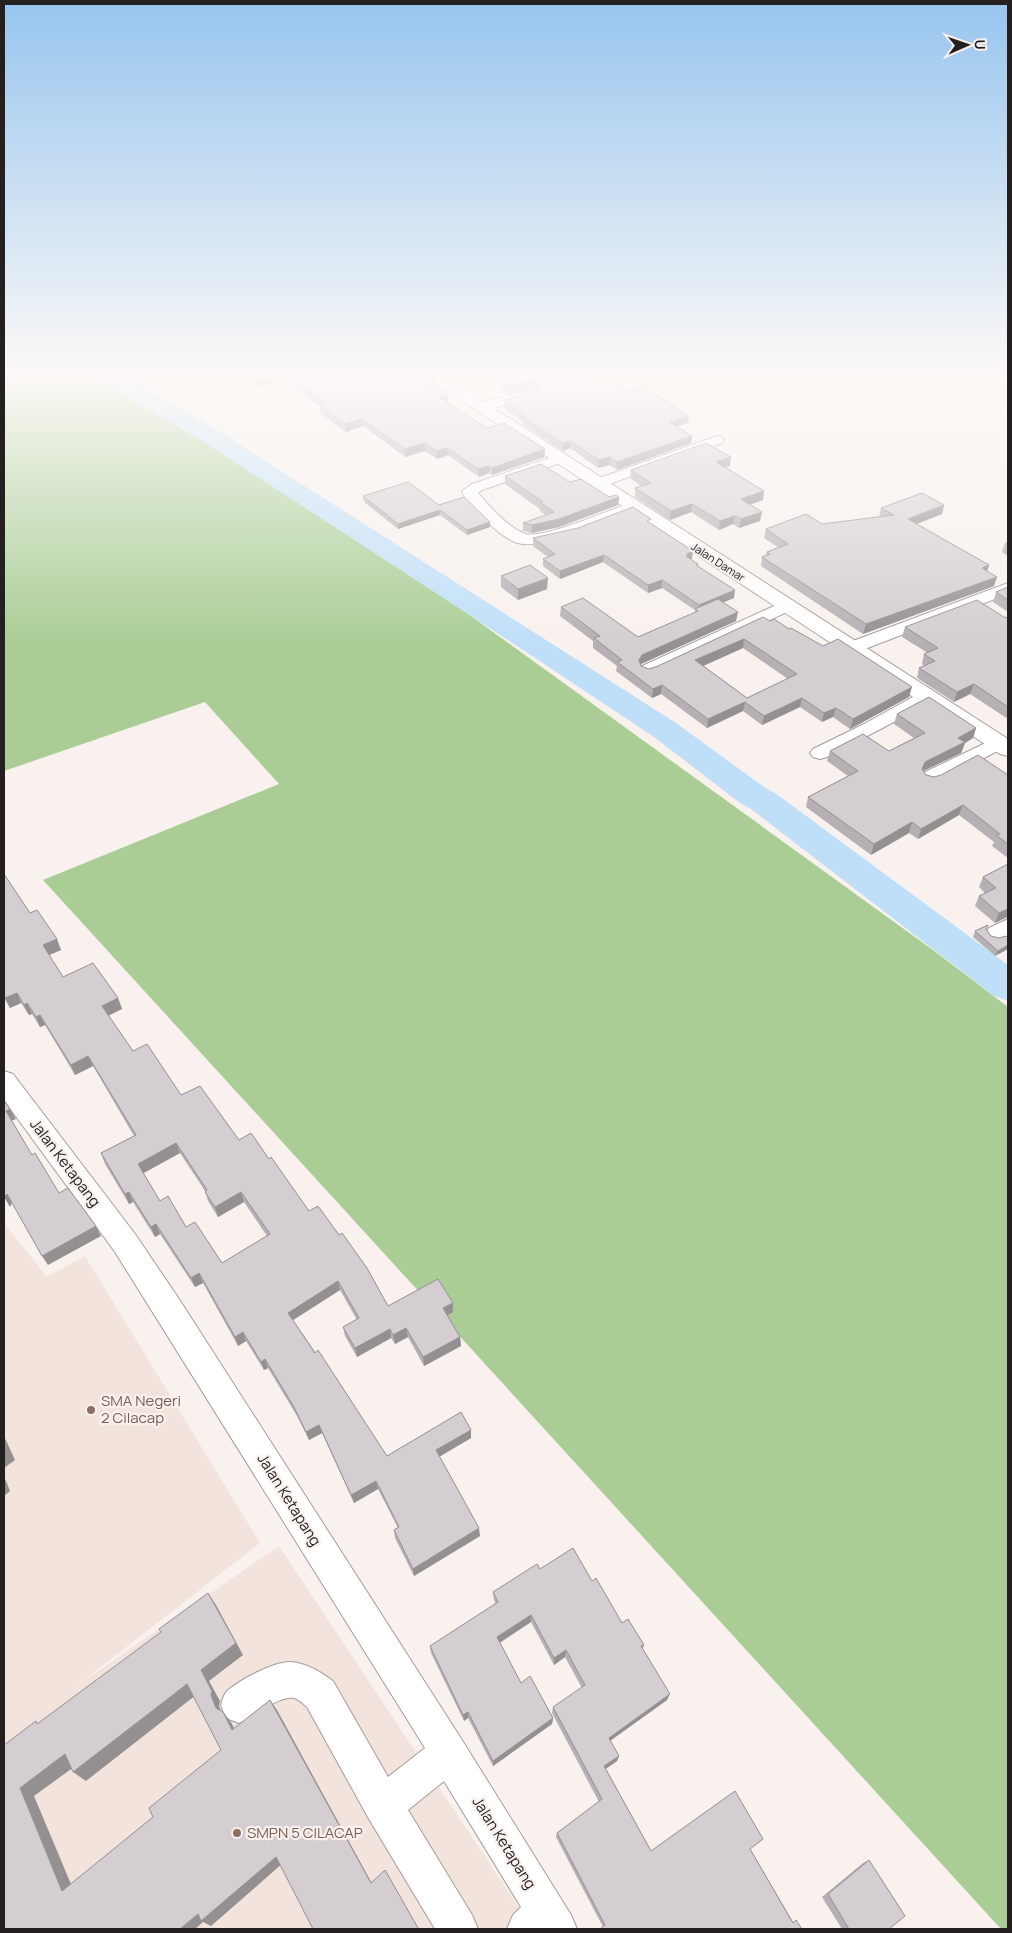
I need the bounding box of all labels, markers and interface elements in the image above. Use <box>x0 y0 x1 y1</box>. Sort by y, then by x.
north arrow <box>942 20 992 70</box>
text: U <box>971 39 990 50</box>
street label: Jalan Damar <box>688 539 748 585</box>
street label: Jalan Ketapang <box>25 1114 106 1211</box>
place label: SMA Negeri 2 Cilacap <box>101 1390 181 1428</box>
marker: SMA Negeri 2 Cilacap <box>85 1404 97 1416</box>
street label: Jalan Ketapang <box>253 1449 326 1550</box>
street label: Jalan Ketapang <box>468 1792 541 1893</box>
place label: SMPN 5 CILACAP <box>247 1822 363 1843</box>
marker: SMPN 5 CILACAP <box>231 1827 243 1839</box>

